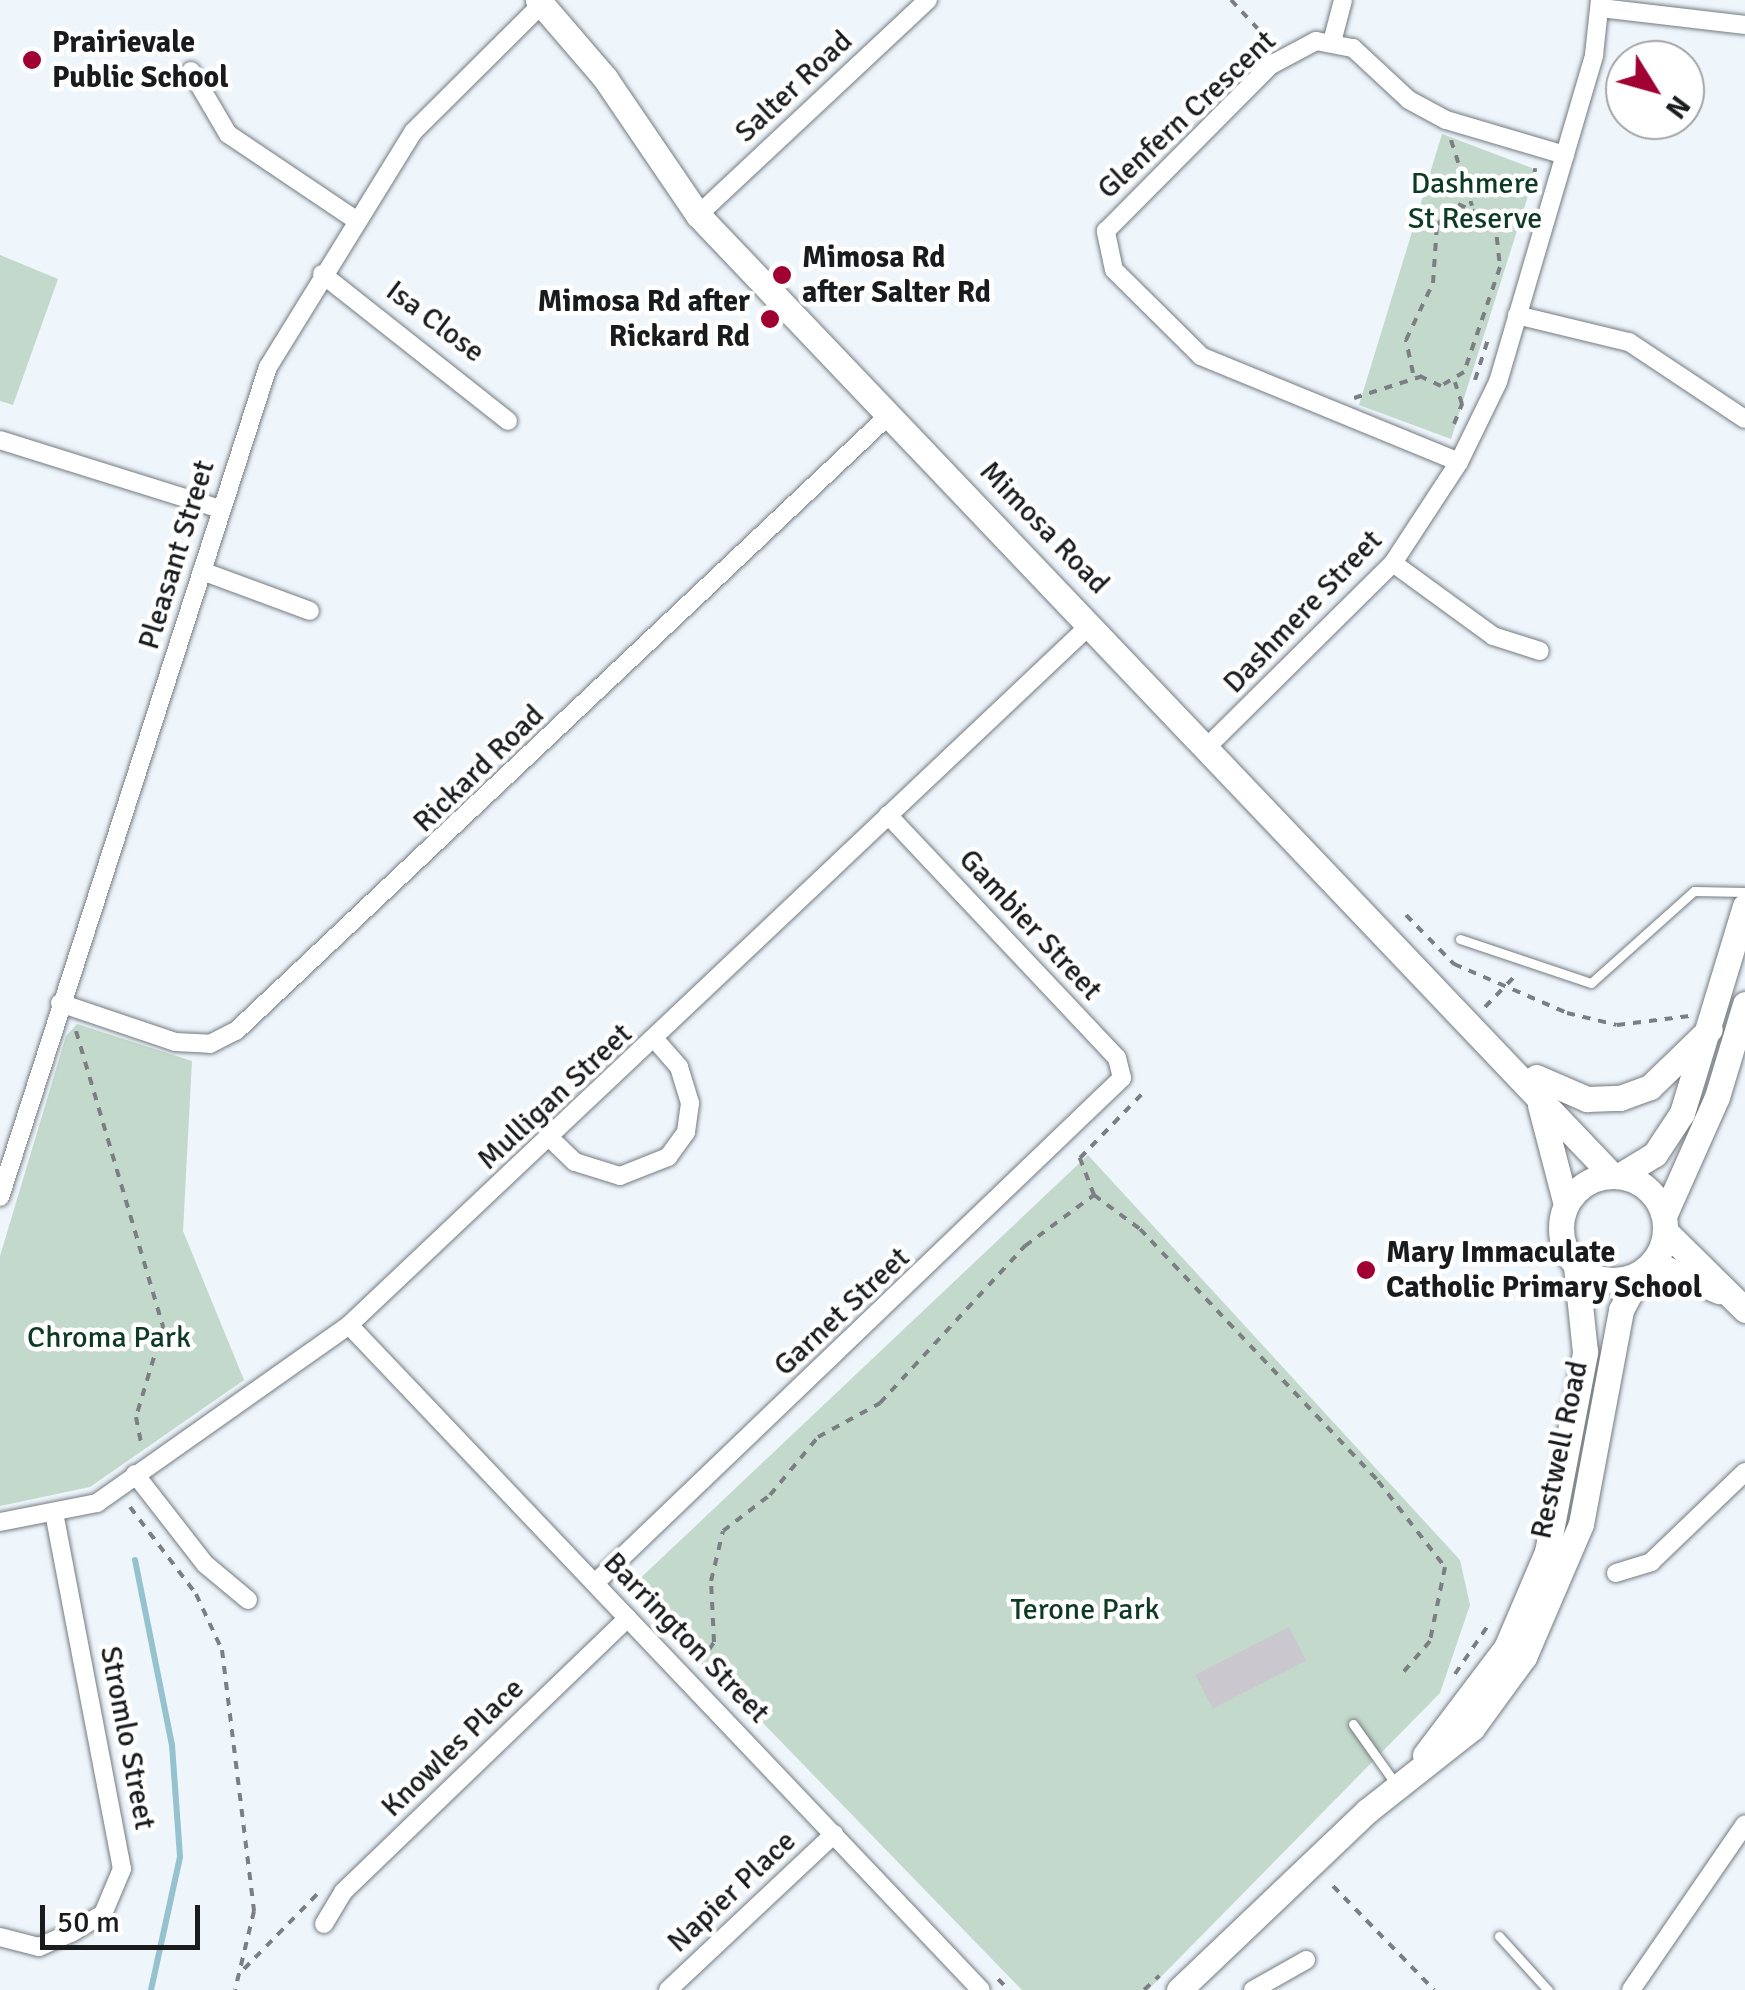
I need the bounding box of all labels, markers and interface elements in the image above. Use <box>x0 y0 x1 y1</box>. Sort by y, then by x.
street label: Glenfern Crescent <box>1090 23 1284 207</box>
street label: Salter Road <box>728 24 860 150</box>
place label: Prairievale Public School <box>52 25 229 96</box>
north arrow <box>1605 40 1705 140</box>
marker: Prairievale Public School <box>21 49 43 71</box>
text: N <box>1658 89 1697 125</box>
park label: Dashmere St Reserve <box>1408 166 1542 236</box>
place label: Mimosa Rd after Salter Rd <box>802 240 991 310</box>
marker: Mimosa Rd after Salter Rd <box>771 264 793 286</box>
street label: Isa Close <box>379 273 491 371</box>
place label: Mimosa Rd after Rickard Rd <box>538 284 750 354</box>
marker: Mimosa Rd after Rickard Rd <box>759 308 781 330</box>
street label: Mimosa Road <box>972 454 1116 602</box>
street label: Pleasant Street <box>131 456 223 654</box>
street label: Dashmere Street <box>1216 523 1390 701</box>
street label: Rickard Road <box>406 698 552 840</box>
street label: Gambier Street <box>951 842 1109 1008</box>
street label: Mulligan Street <box>470 1016 640 1178</box>
place label: Mary Immaculate Catholic Primary School <box>1386 1235 1702 1306</box>
street label: Garnet Street <box>767 1240 917 1384</box>
marker: Mary Immaculate Catholic Primary School <box>1355 1259 1377 1281</box>
park label: Chroma Park <box>27 1320 191 1356</box>
street label: Restwell Road <box>1524 1358 1596 1542</box>
street label: Barrington Street <box>596 1545 776 1731</box>
park label: Terone Park <box>1011 1592 1159 1628</box>
street label: Stromlo Street <box>92 1643 162 1833</box>
street label: Knowles Place <box>374 1671 532 1825</box>
street label: Napier Place <box>660 1824 804 1960</box>
scale bar <box>45 1885 205 1947</box>
text: 50 m <box>57 1904 120 1941</box>

